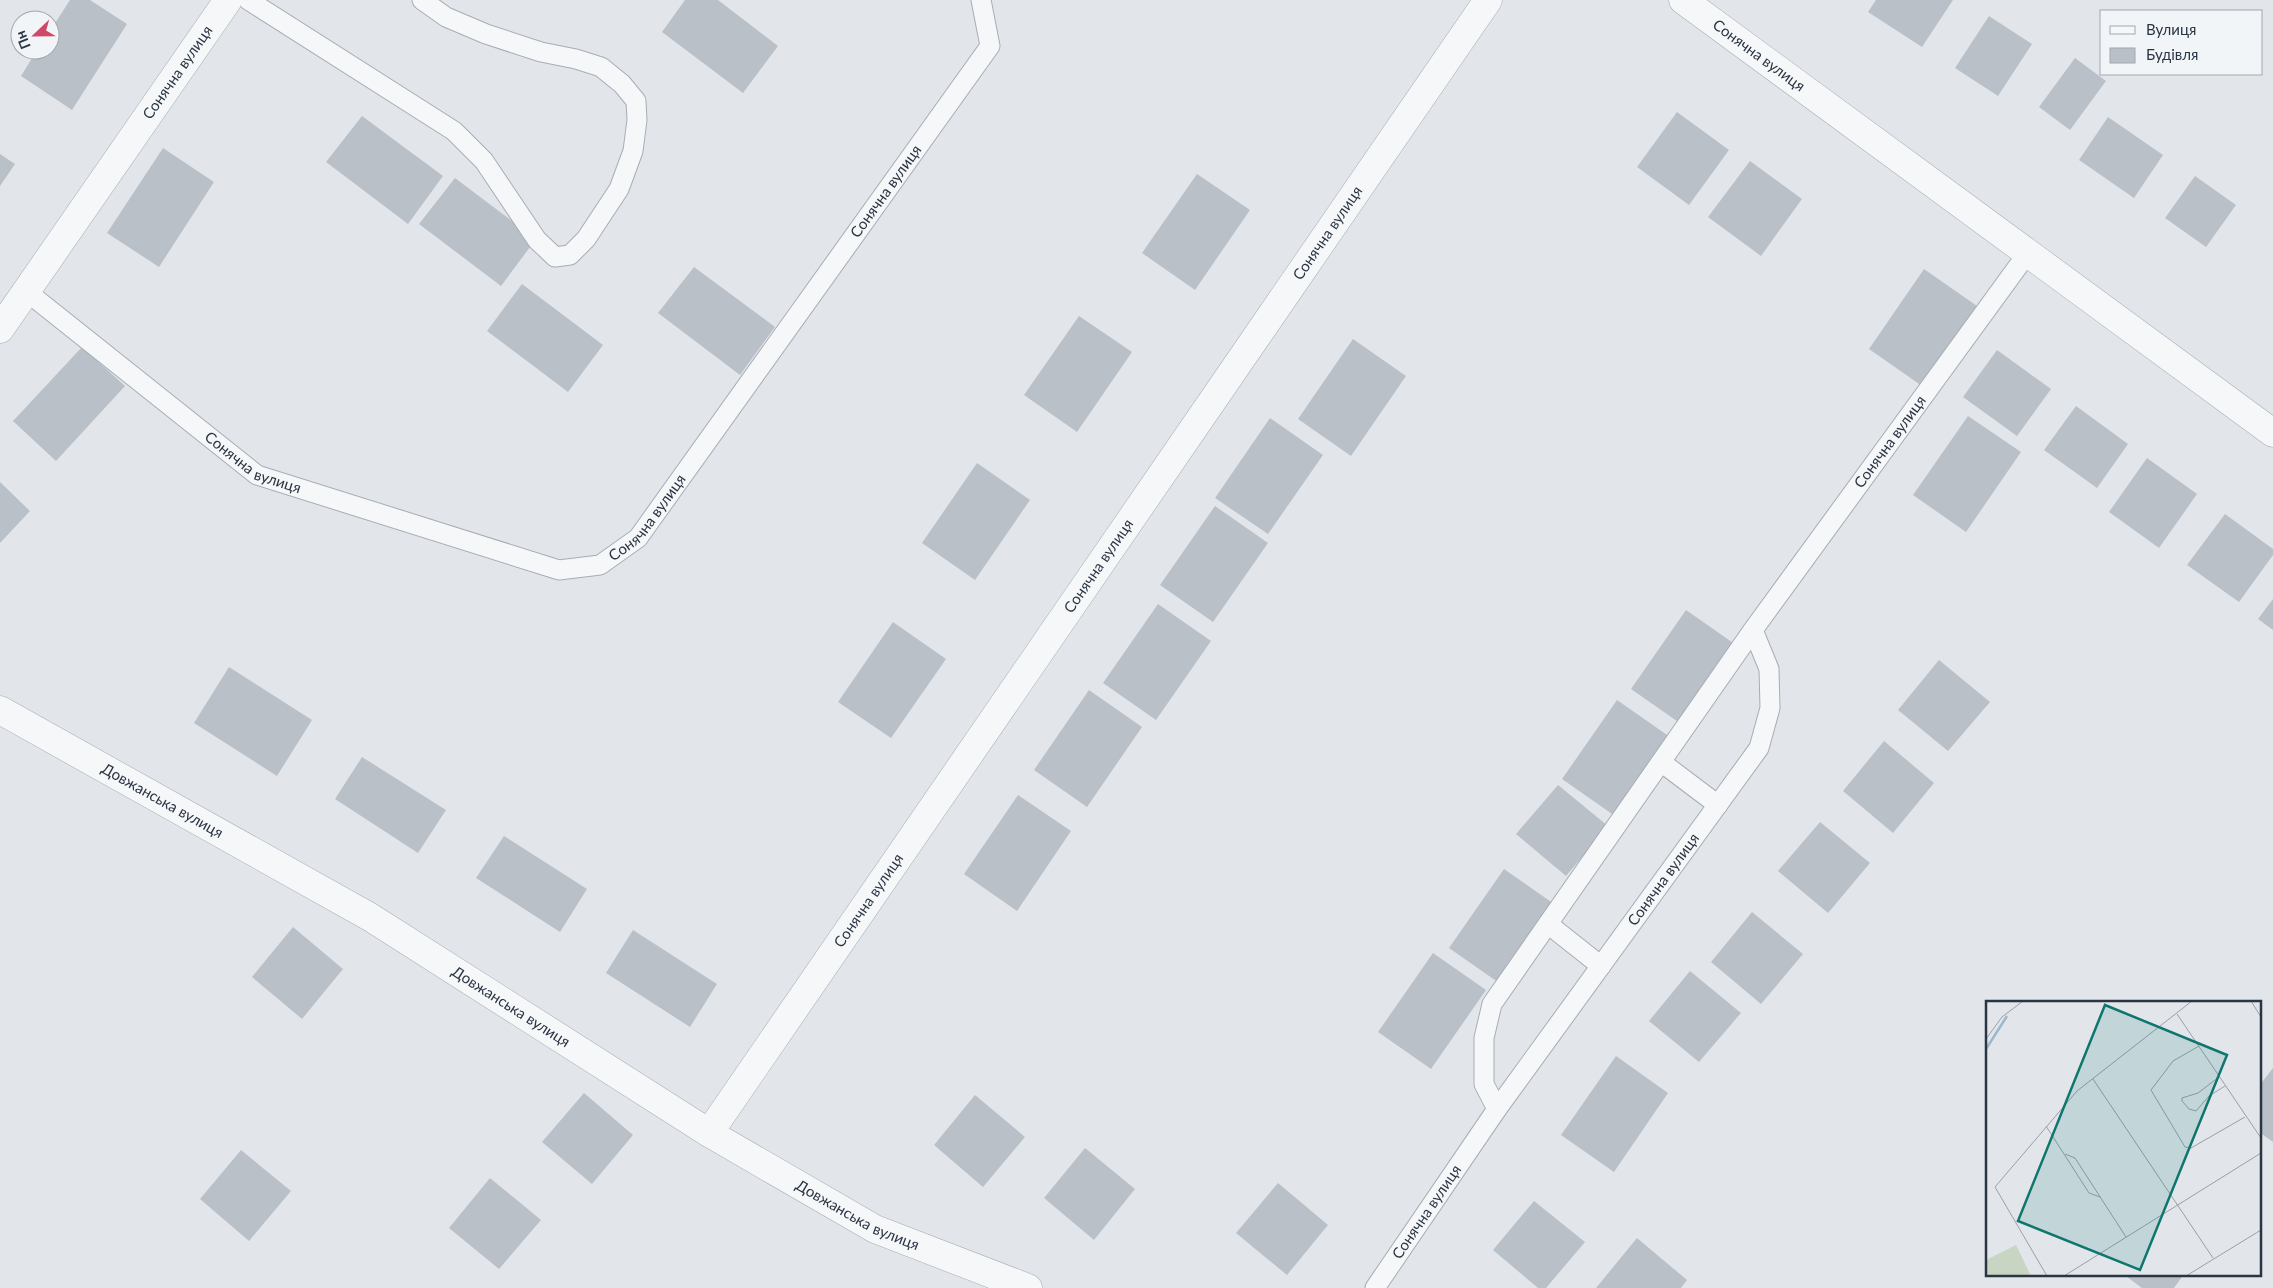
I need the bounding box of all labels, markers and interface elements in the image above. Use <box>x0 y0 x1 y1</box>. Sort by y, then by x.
north arrow <box>10 10 60 60</box>
legend <box>2100 10 2263 75</box>
street label: Сонячна вулиця <box>1710 15 1809 95</box>
text: Вулиця <box>2146 20 2196 38</box>
street label: Сонячна вулиця <box>138 22 216 122</box>
text: Пн <box>11 28 34 52</box>
text: Будівля <box>2146 45 2198 63</box>
street label: Сонячна вулиця <box>846 141 924 241</box>
street label: Сонячна вулиця <box>1288 182 1365 283</box>
street label: Сонячна вулиця <box>1850 392 1929 491</box>
street label: Сонячна вулиця <box>202 427 304 496</box>
street label: Сонячна вулиця <box>605 470 689 564</box>
street label: Сонячна вулиця <box>1059 515 1137 616</box>
street label: Довжанська вулиця <box>99 759 227 841</box>
street label: Сонячна вулиця <box>1623 829 1702 929</box>
street label: Сонячна вулиця <box>829 850 907 950</box>
street label: Довжанська вулиця <box>449 962 574 1050</box>
inset map <box>1986 1001 2260 1276</box>
street label: Сонячна вулиця <box>1388 1161 1464 1262</box>
street label: Довжанська вулиця <box>793 1175 922 1253</box>

